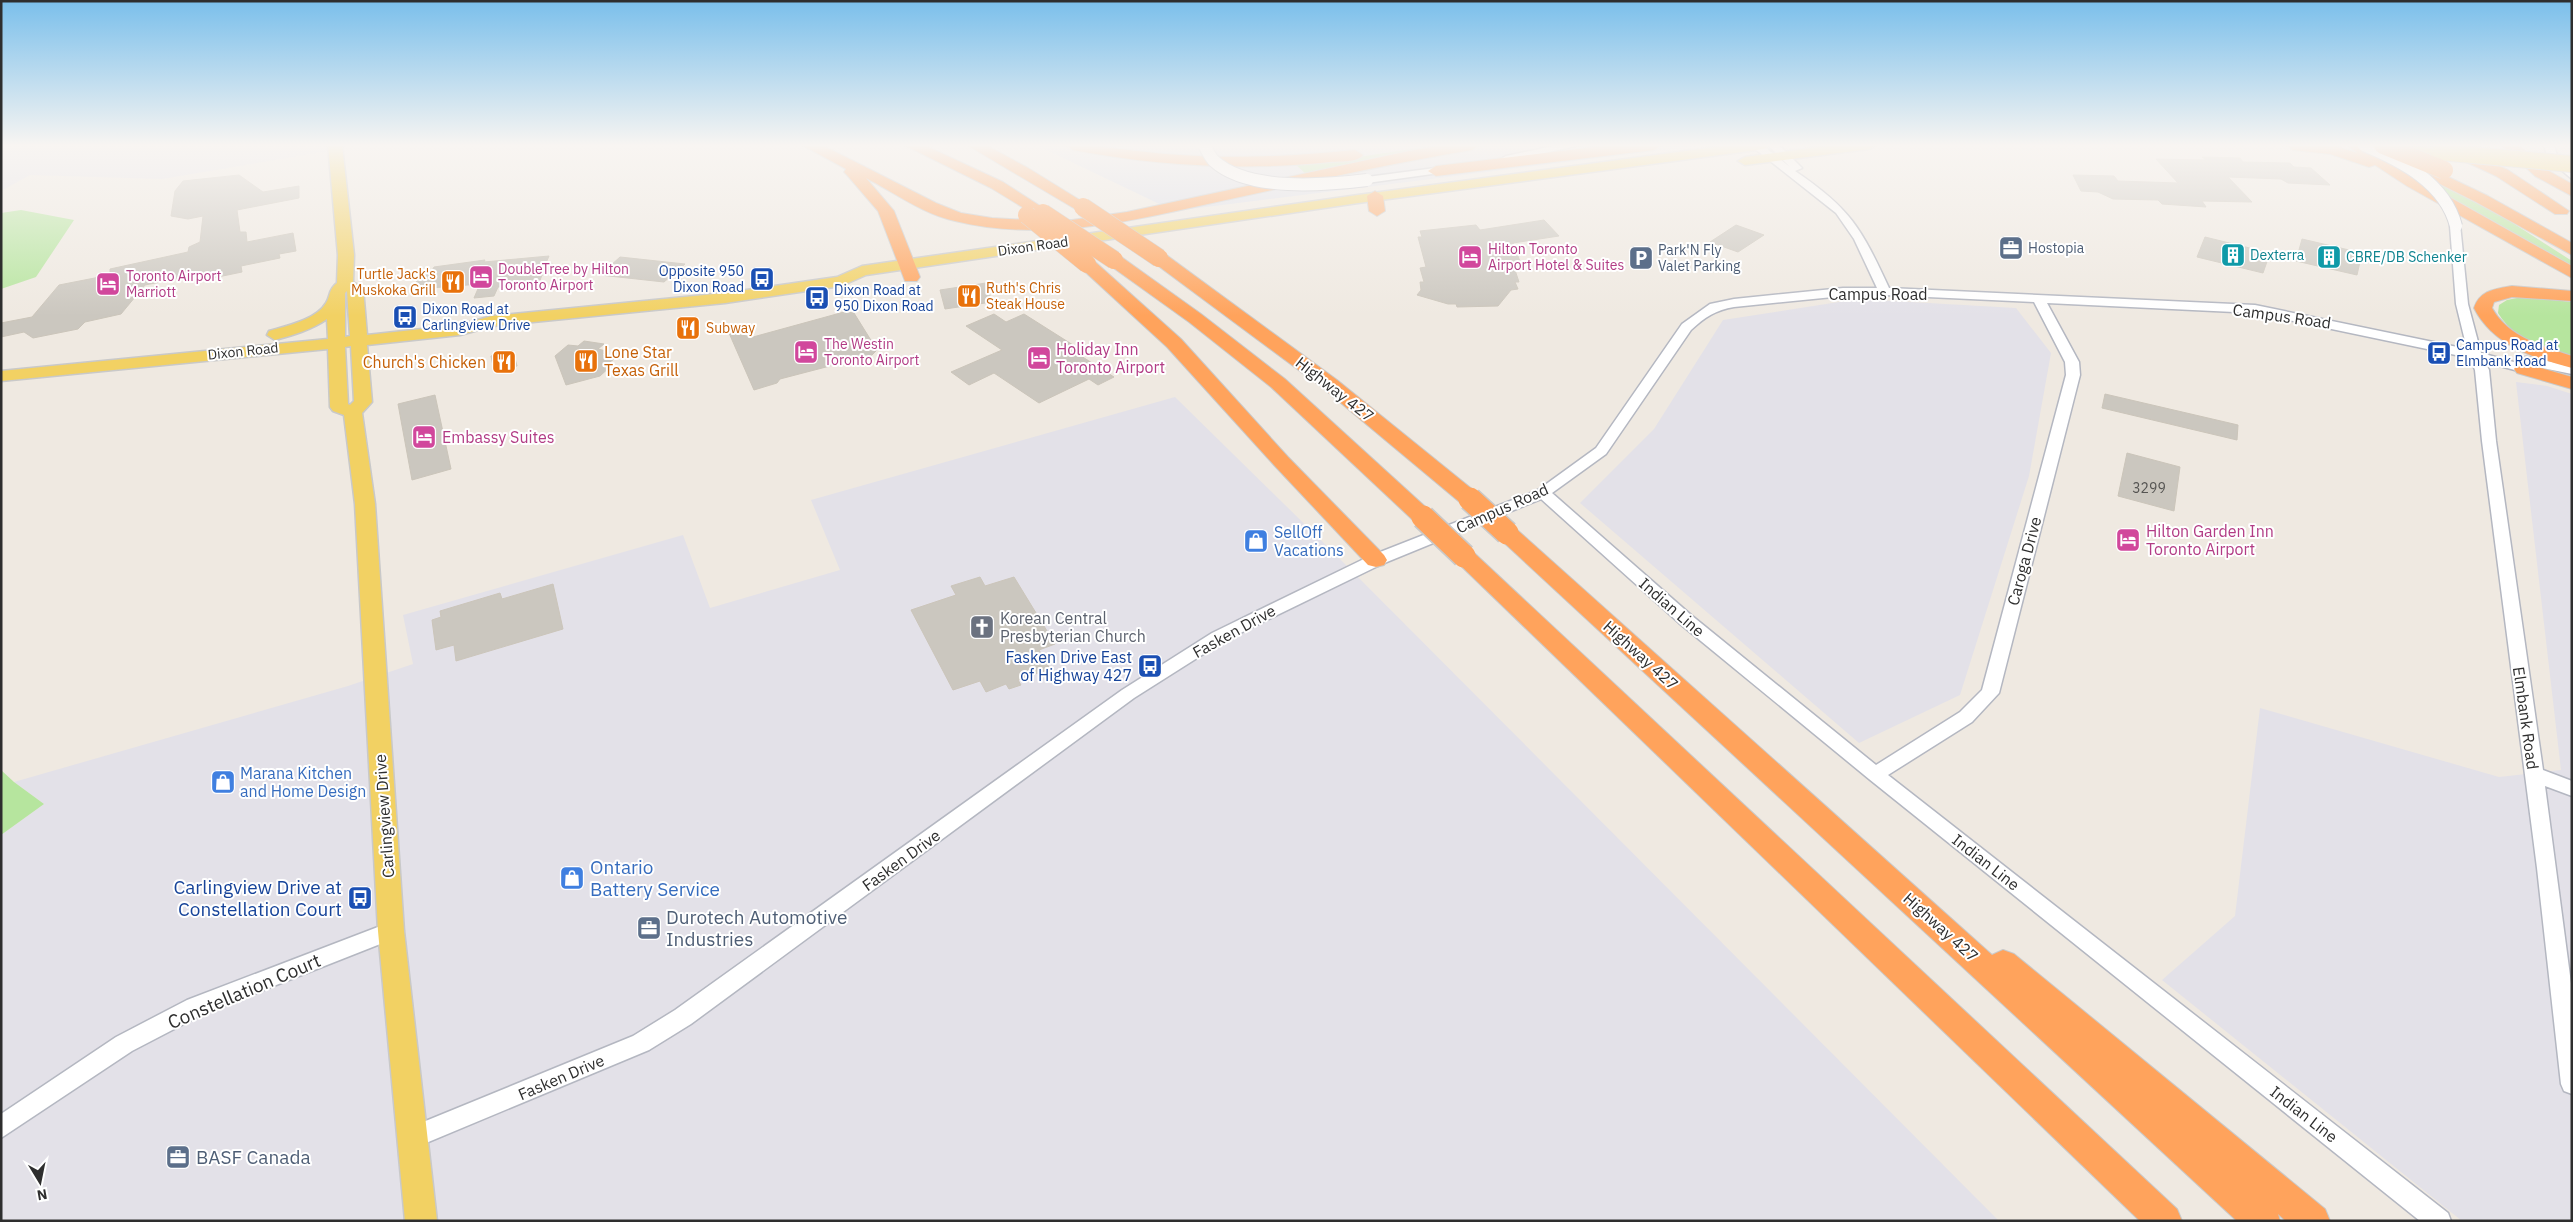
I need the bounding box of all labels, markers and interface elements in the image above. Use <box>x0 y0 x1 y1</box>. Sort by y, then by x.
street label: Dixon Road <box>997 232 1069 260</box>
office icon: Hostopia <box>1998 235 2024 261</box>
place label: Hostopia <box>2028 239 2085 257</box>
place label: Hilton Toronto Airport Hotel & Suites <box>1488 240 1625 274</box>
place label: Park'N Fly Valet Parking <box>1658 241 1741 275</box>
building icon: Dexterra <box>2220 242 2246 268</box>
hotel icon: Hilton Toronto Airport Hotel & Suites <box>1457 244 1483 270</box>
building icon: CBRE/DB Schenker <box>2316 244 2342 270</box>
parking icon: Park'N Fly Valet Parking <box>1628 245 1654 271</box>
place label: Dexterra <box>2250 246 2305 264</box>
place label: CBRE/DB Schenker <box>2346 248 2467 266</box>
place label: DoubleTree by Hilton Toronto Airport <box>498 260 629 294</box>
place label: Opposite 950 Dixon Road <box>659 262 744 296</box>
hotel icon: DoubleTree by Hilton Toronto Airport <box>468 264 494 290</box>
place label: Turtle Jack's Muskoka Grill <box>351 265 436 299</box>
bus stop icon: Opposite 950 Dixon Road <box>749 266 775 292</box>
place label: Toronto Airport Marriott <box>126 267 222 301</box>
restaurant icon: Turtle Jack's Muskoka Grill <box>440 269 466 295</box>
hotel icon: Toronto Airport Marriott <box>95 271 121 297</box>
place label: Ruth's Chris Steak House <box>986 279 1065 313</box>
place label: Dixon Road at 950 Dixon Road <box>834 281 934 315</box>
restaurant icon: Ruth's Chris Steak House <box>956 283 982 309</box>
street label: Campus Road <box>1828 284 1928 304</box>
bus stop icon: Dixon Road at 950 Dixon Road <box>804 285 830 311</box>
street label: Campus Road <box>2232 299 2332 333</box>
place label: Dixon Road at Carlingview Drive <box>422 300 531 334</box>
bus stop icon: Dixon Road at Carlingview Drive <box>392 304 418 330</box>
restaurant icon: Subway <box>675 315 701 341</box>
place label: Subway <box>706 319 755 337</box>
place label: The Westin Toronto Airport <box>824 335 920 369</box>
place label: Campus Road at Elmbank Road <box>2456 336 2559 370</box>
street label: Dixon Road <box>207 338 279 364</box>
hotel icon: The Westin Toronto Airport <box>793 339 819 365</box>
place label: Holiday Inn Toronto Airport <box>1056 339 1165 377</box>
bus stop icon: Campus Road at Elmbank Road <box>2426 340 2452 366</box>
place label: Lone Star Texas Grill <box>604 342 679 380</box>
hotel icon: Holiday Inn Toronto Airport <box>1026 345 1052 371</box>
restaurant icon: Lone Star Texas Grill <box>573 348 599 374</box>
restaurant icon: Church's Chicken <box>491 349 517 375</box>
place label: Church's Chicken <box>363 352 486 372</box>
street label: Highway 427 <box>1292 352 1378 426</box>
hotel icon: Embassy Suites <box>411 424 437 450</box>
place label: Embassy Suites <box>442 427 555 447</box>
street label: Campus Road <box>1453 479 1551 537</box>
house number: 3299 <box>2132 479 2166 497</box>
street label: Caroga Drive <box>2003 514 2046 608</box>
place label: Hilton Garden Inn Toronto Airport <box>2146 521 2274 559</box>
place label: SellOff Vacations <box>1274 522 1344 560</box>
hotel icon: Hilton Garden Inn Toronto Airport <box>2115 527 2141 553</box>
shop icon: SellOff Vacations <box>1243 528 1269 554</box>
street label: Indian Line <box>1635 573 1709 641</box>
street label: Fasken Drive <box>1189 600 1279 662</box>
place label: Korean Central Presbyterian Church <box>1000 608 1146 646</box>
church icon: Korean Central Presbyterian Church <box>969 614 995 640</box>
street label: Highway 427 <box>1599 616 1683 694</box>
place label: Fasken Drive East of Highway 427 <box>1005 647 1132 685</box>
bus stop icon: Fasken Drive East of Highway 427 <box>1137 653 1163 679</box>
street label: Elmbank Road <box>2509 665 2543 771</box>
street label: Carlingview Drive <box>370 753 398 879</box>
place label: Marana Kitchen and Home Design <box>240 763 366 801</box>
shop icon: Marana Kitchen and Home Design <box>210 769 236 795</box>
street label: Fasken Drive <box>858 825 944 895</box>
street label: Indian Line <box>1948 829 2024 895</box>
place label: Ontario Battery Service <box>590 855 720 901</box>
shop icon: Ontario Battery Service <box>559 865 585 891</box>
place label: Carlingview Drive at Constellation Court <box>173 875 342 921</box>
bus stop icon: Carlingview Drive at Constellation Court <box>347 885 373 911</box>
street label: Highway 427 <box>1899 888 1983 966</box>
place label: Durotech Automotive Industries <box>666 905 847 951</box>
office icon: Durotech Automotive Industries <box>636 915 662 941</box>
street label: Constellation Court <box>164 948 324 1034</box>
street label: Fasken Drive <box>515 1050 607 1104</box>
street label: Indian Line <box>2266 1081 2342 1147</box>
office icon: BASF Canada <box>165 1144 191 1170</box>
place label: BASF Canada <box>196 1145 311 1169</box>
north arrow <box>15 1157 65 1207</box>
text: N <box>36 1185 49 1205</box>

